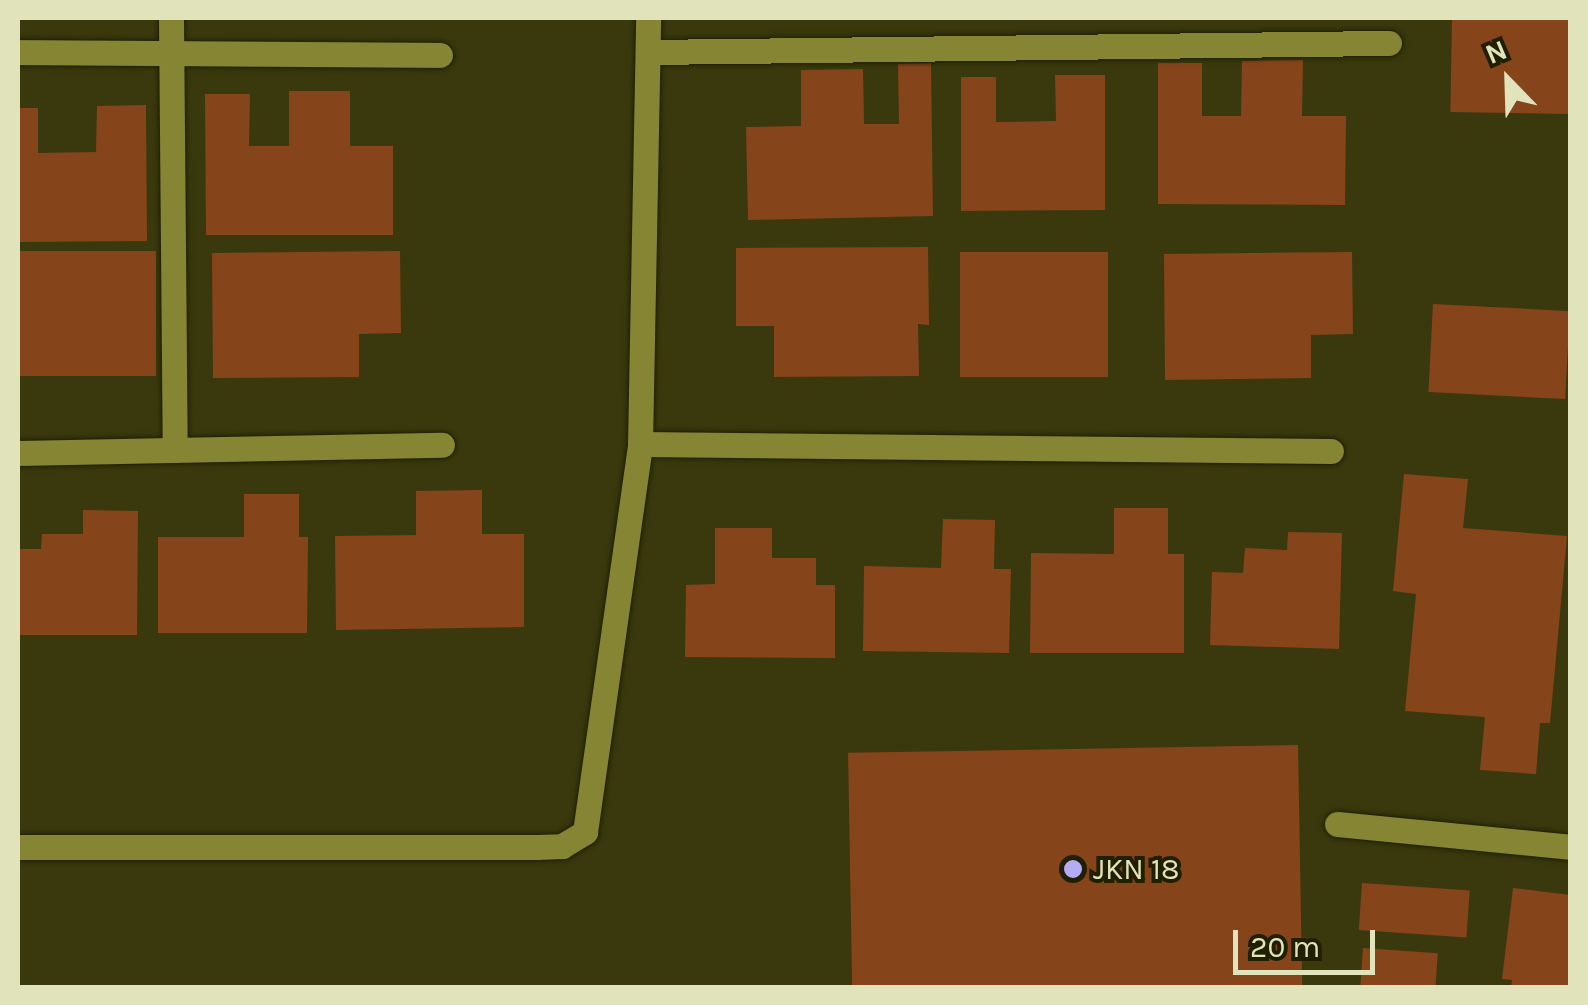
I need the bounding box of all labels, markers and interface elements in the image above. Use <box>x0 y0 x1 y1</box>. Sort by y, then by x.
north arrow <box>1458 30 1558 130</box>
text: N <box>1480 33 1512 71</box>
place label: JKN 18 <box>1093 851 1179 887</box>
marker: JKN 18 <box>1062 858 1084 880</box>
scale bar <box>1238 910 1380 972</box>
text: 20 m <box>1250 929 1320 965</box>

